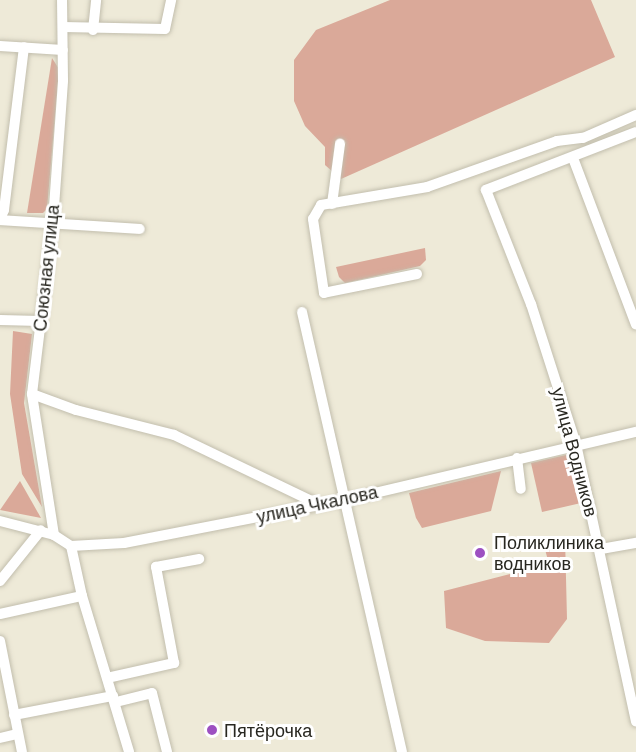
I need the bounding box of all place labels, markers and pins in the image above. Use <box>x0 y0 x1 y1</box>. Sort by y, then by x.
place label: Поликлиника водников <box>494 532 604 574</box>
marker: Поликлиника водников <box>471 544 489 562</box>
place label: Пятёрочка <box>224 719 312 741</box>
marker: Пятёрочка <box>205 723 219 737</box>

